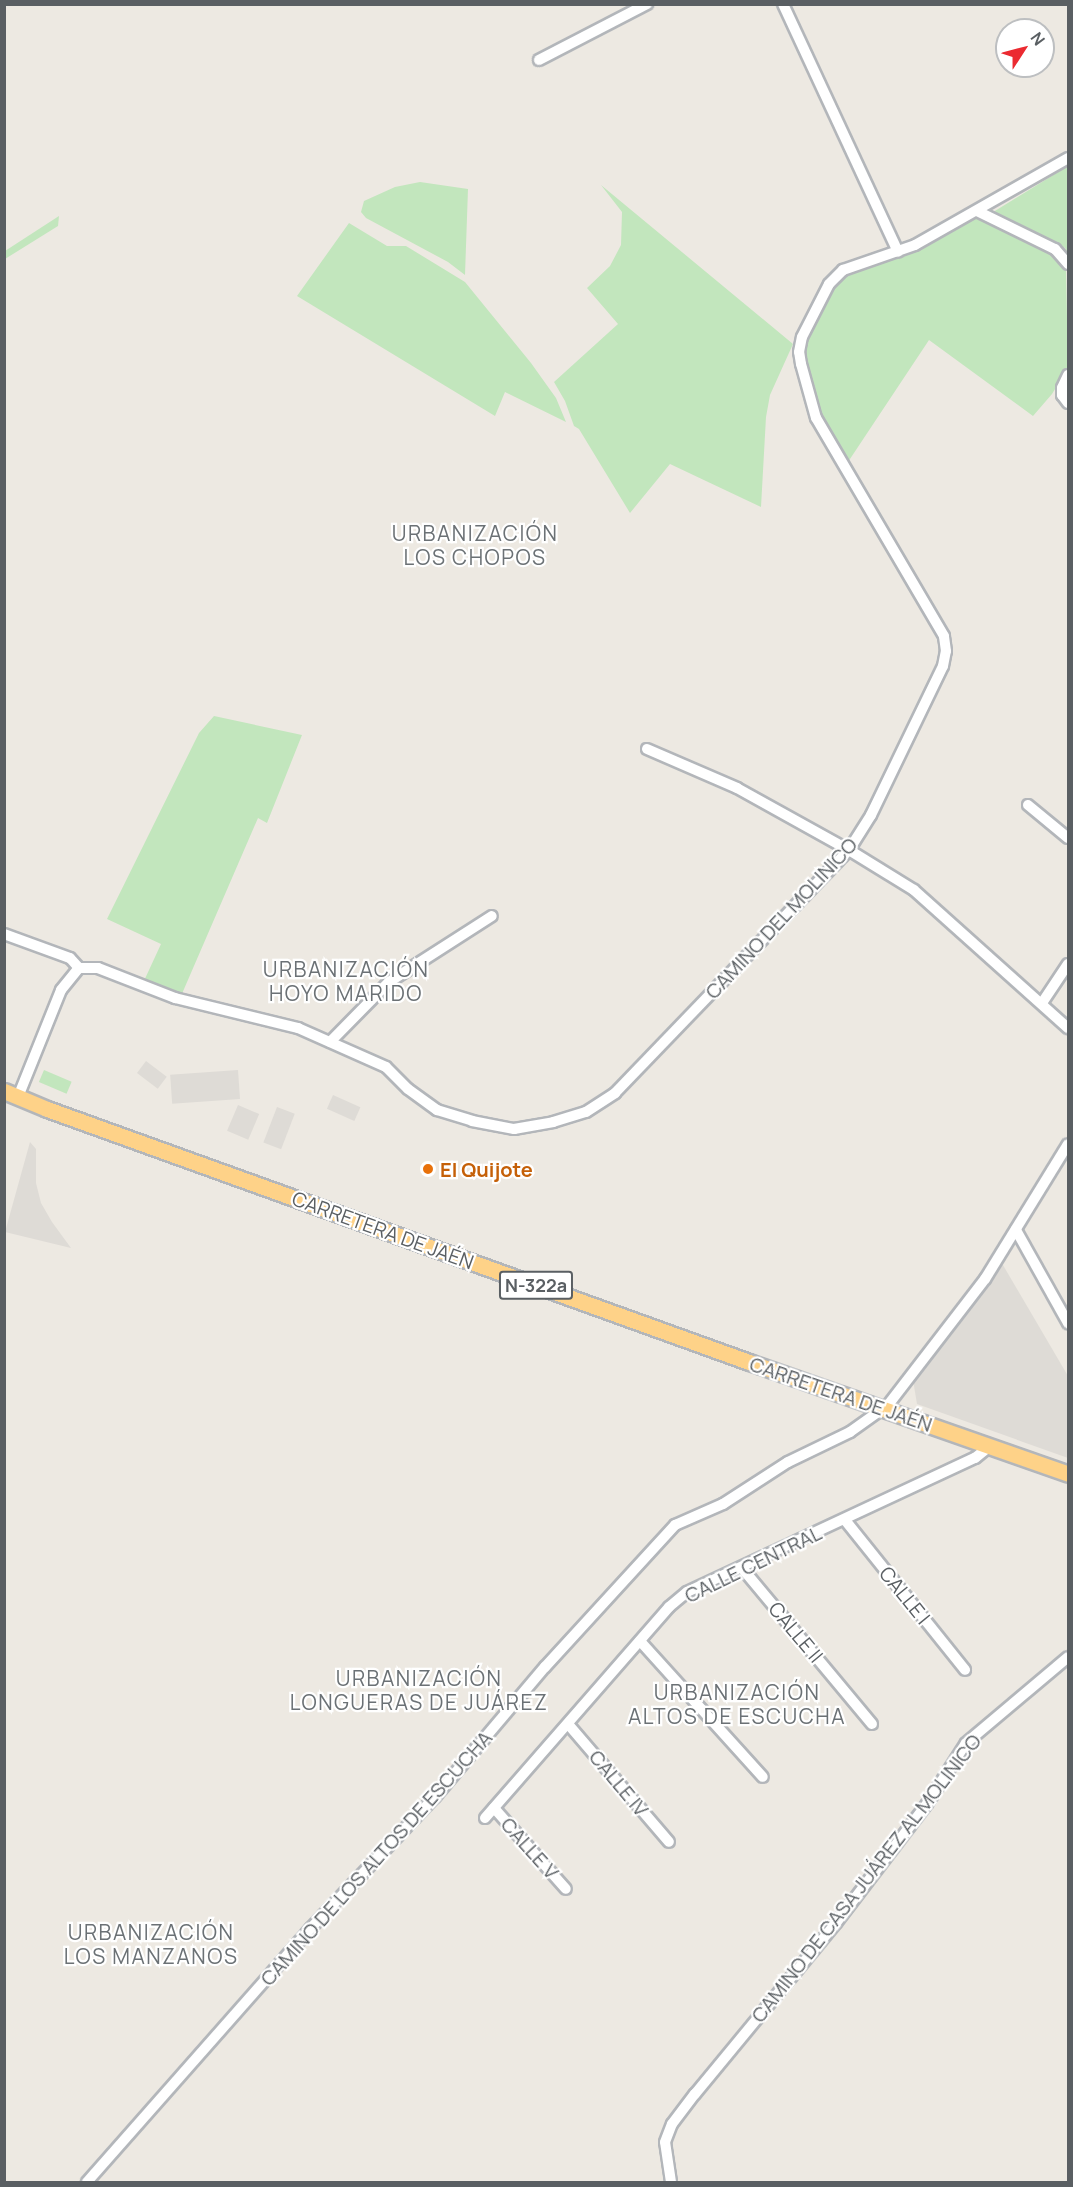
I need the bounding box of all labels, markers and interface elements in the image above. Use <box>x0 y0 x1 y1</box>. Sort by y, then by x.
north arrow <box>995 18 1055 78</box>
text: N <box>1026 27 1050 50</box>
district label: URBANIZACIÓN LOS CHOPOS <box>392 520 558 570</box>
street label: CAMINO DEL MOLINICO <box>700 832 862 1004</box>
district label: URBANIZACIÓN HOYO MARIDO <box>263 956 429 1006</box>
place label: El Quijote <box>440 1157 533 1181</box>
marker: El Quijote <box>421 1162 435 1176</box>
street label: CARRETERA DE JAÉN <box>289 1186 477 1274</box>
road number: N-322a <box>498 1270 574 1300</box>
street label: CARRETERA DE JAÉN <box>747 1352 935 1436</box>
street label: CALLE CENTRAL <box>681 1521 825 1607</box>
street label: CALLE I <box>875 1561 935 1629</box>
street label: CALLE II <box>764 1597 828 1667</box>
district label: URBANIZACIÓN LONGUERAS DE JUÁREZ <box>290 1665 548 1715</box>
district label: URBANIZACIÓN ALTOS DE ESCUCHA <box>628 1679 846 1729</box>
street label: CAMINO DE LOS ALTOS DE ESCUCHA <box>255 1726 497 1990</box>
street label: CAMINO DE CASA JUÁREZ AL MOLINICO <box>746 1729 986 2027</box>
street label: CALLE IV <box>584 1745 654 1821</box>
street label: CALLE V <box>496 1812 564 1884</box>
district label: URBANIZACIÓN LOS MANZANOS <box>64 1919 238 1969</box>

